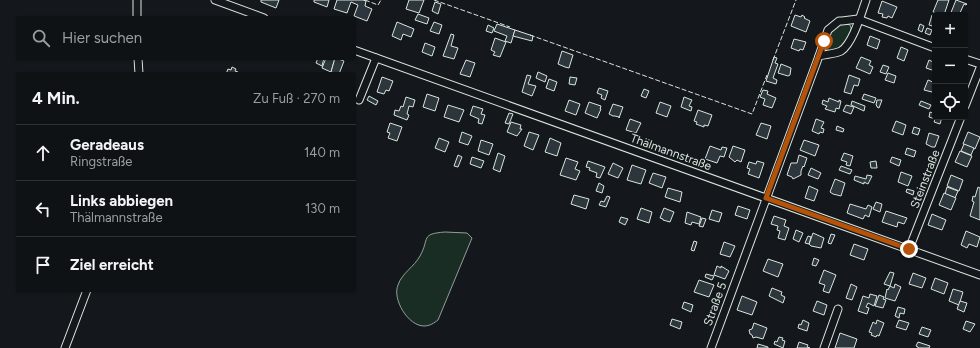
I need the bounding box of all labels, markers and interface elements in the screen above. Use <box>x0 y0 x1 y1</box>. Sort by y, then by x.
map controls <box>932 12 968 120</box>
button: + <box>932 12 968 48</box>
search box <box>16 16 356 60</box>
icon: search <box>30 27 52 49</box>
text: Hier suchen <box>62 29 142 47</box>
route start <box>815 32 833 50</box>
button: − <box>932 48 968 84</box>
button: locate <box>932 84 968 120</box>
text: 4 Min. <box>32 88 80 108</box>
text: Zu Fuß · 270 m <box>253 91 340 106</box>
street label: Thälmannstraße <box>628 131 714 173</box>
text: Geradeaus <box>70 136 144 154</box>
icon: ahead <box>32 142 54 164</box>
text: 140 m <box>304 145 340 160</box>
street label: Steinstraße <box>907 147 943 210</box>
text: Ringstraße <box>70 154 132 169</box>
text: Links abbiegen <box>70 192 173 210</box>
icon: left <box>32 198 54 220</box>
text: 130 m <box>305 201 340 216</box>
text: Thälmannstraße <box>70 210 163 225</box>
route end <box>900 240 918 258</box>
icon: arrive <box>32 254 54 276</box>
text: Ziel erreicht <box>70 256 154 274</box>
street label: Straße 5 <box>701 280 729 328</box>

